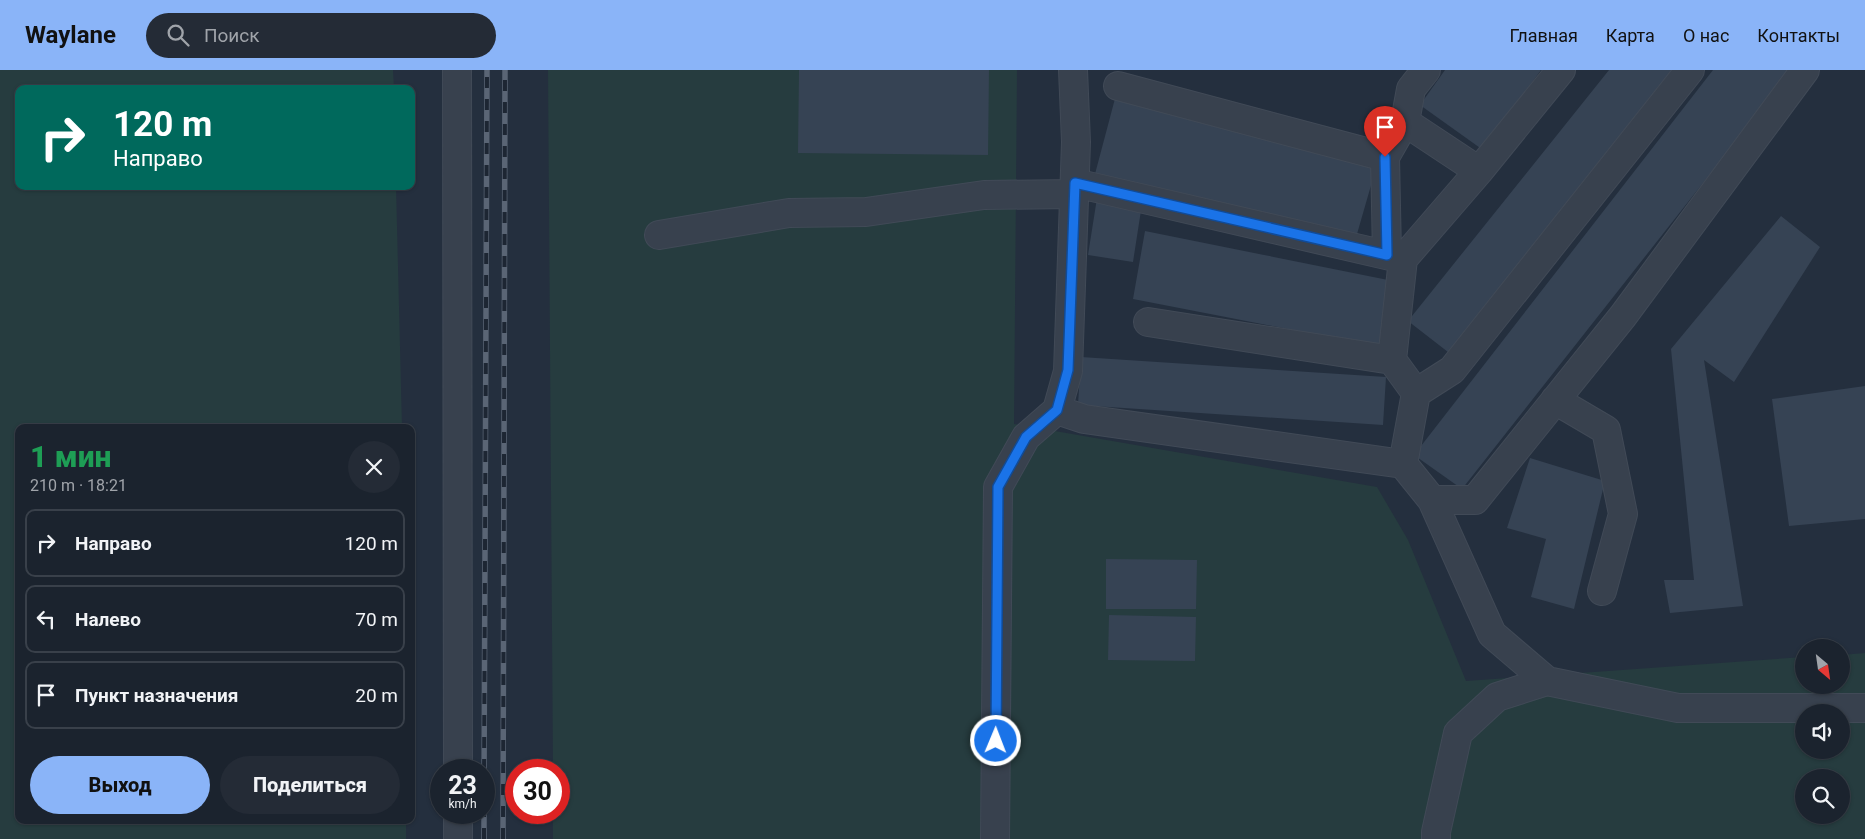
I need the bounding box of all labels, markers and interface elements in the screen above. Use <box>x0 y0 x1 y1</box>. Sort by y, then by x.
search box <box>146 13 496 58</box>
text: Waylane <box>25 21 116 49</box>
icon: search <box>164 21 192 49</box>
text: Поиск <box>204 24 260 47</box>
text: Главная <box>1509 25 1578 46</box>
text: Карта <box>1606 25 1655 46</box>
text: О нас <box>1683 25 1729 46</box>
text: Контакты <box>1757 25 1840 46</box>
text: 120 m <box>113 104 212 145</box>
icon: right <box>30 105 95 170</box>
pin <box>1364 106 1406 157</box>
icon: arrive <box>1371 113 1399 141</box>
text: Направо <box>113 146 203 171</box>
text: 1 мин <box>30 439 111 474</box>
button: close <box>348 441 400 493</box>
text: 210 m · 18:21 <box>30 476 127 495</box>
icon: right <box>32 529 60 557</box>
text: Направо <box>75 532 152 555</box>
text: 120 m <box>345 532 398 555</box>
icon: left <box>32 605 60 633</box>
text: Налево <box>75 608 141 631</box>
text: 70 m <box>355 608 398 631</box>
north arrow <box>1795 639 1850 694</box>
map controls <box>1795 639 1850 824</box>
icon: arrive <box>32 681 60 709</box>
text: Пункт назначения <box>75 684 238 707</box>
text: 20 m <box>355 684 398 707</box>
button: sound <box>1795 704 1850 759</box>
position arrow <box>969 714 1021 766</box>
button: Выход <box>30 756 210 814</box>
button: Поделиться <box>220 756 400 814</box>
speed limit sign: 30 <box>505 759 570 824</box>
button: search <box>1795 769 1850 824</box>
text: 23 <box>448 771 477 800</box>
text: km/h <box>448 797 477 811</box>

